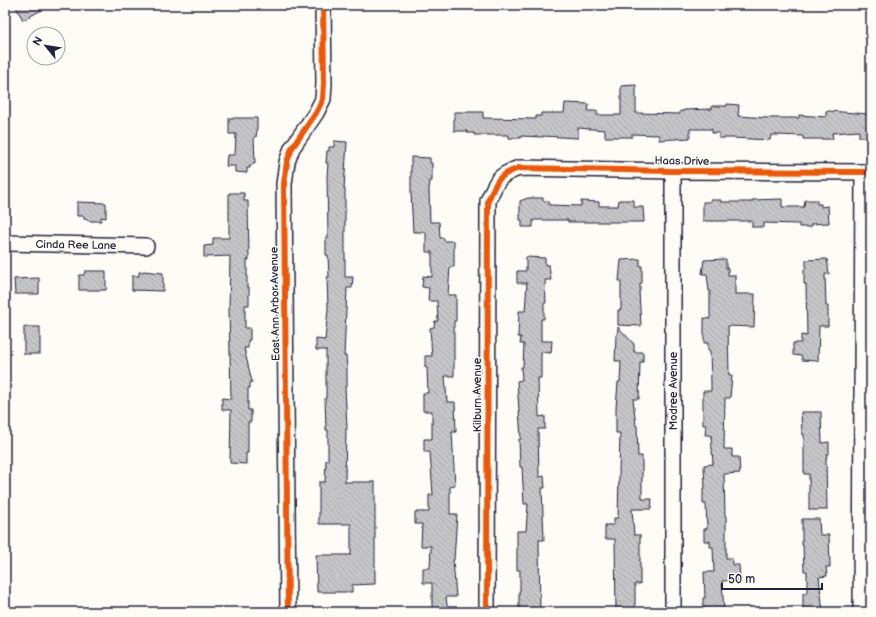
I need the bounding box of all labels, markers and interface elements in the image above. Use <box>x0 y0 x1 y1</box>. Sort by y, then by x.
north arrow <box>26 26 66 66</box>
text: N <box>30 34 45 48</box>
street label: Haas Drive <box>655 154 710 168</box>
street label: Cinda Ree Lane <box>35 238 117 252</box>
street label: East Ann Arbor Avenue <box>267 246 282 361</box>
street label: Modree Avenue <box>667 351 680 430</box>
street label: Kilburn Avenue <box>471 357 484 432</box>
scale bar <box>722 565 822 591</box>
text: 50 m <box>728 572 755 587</box>

